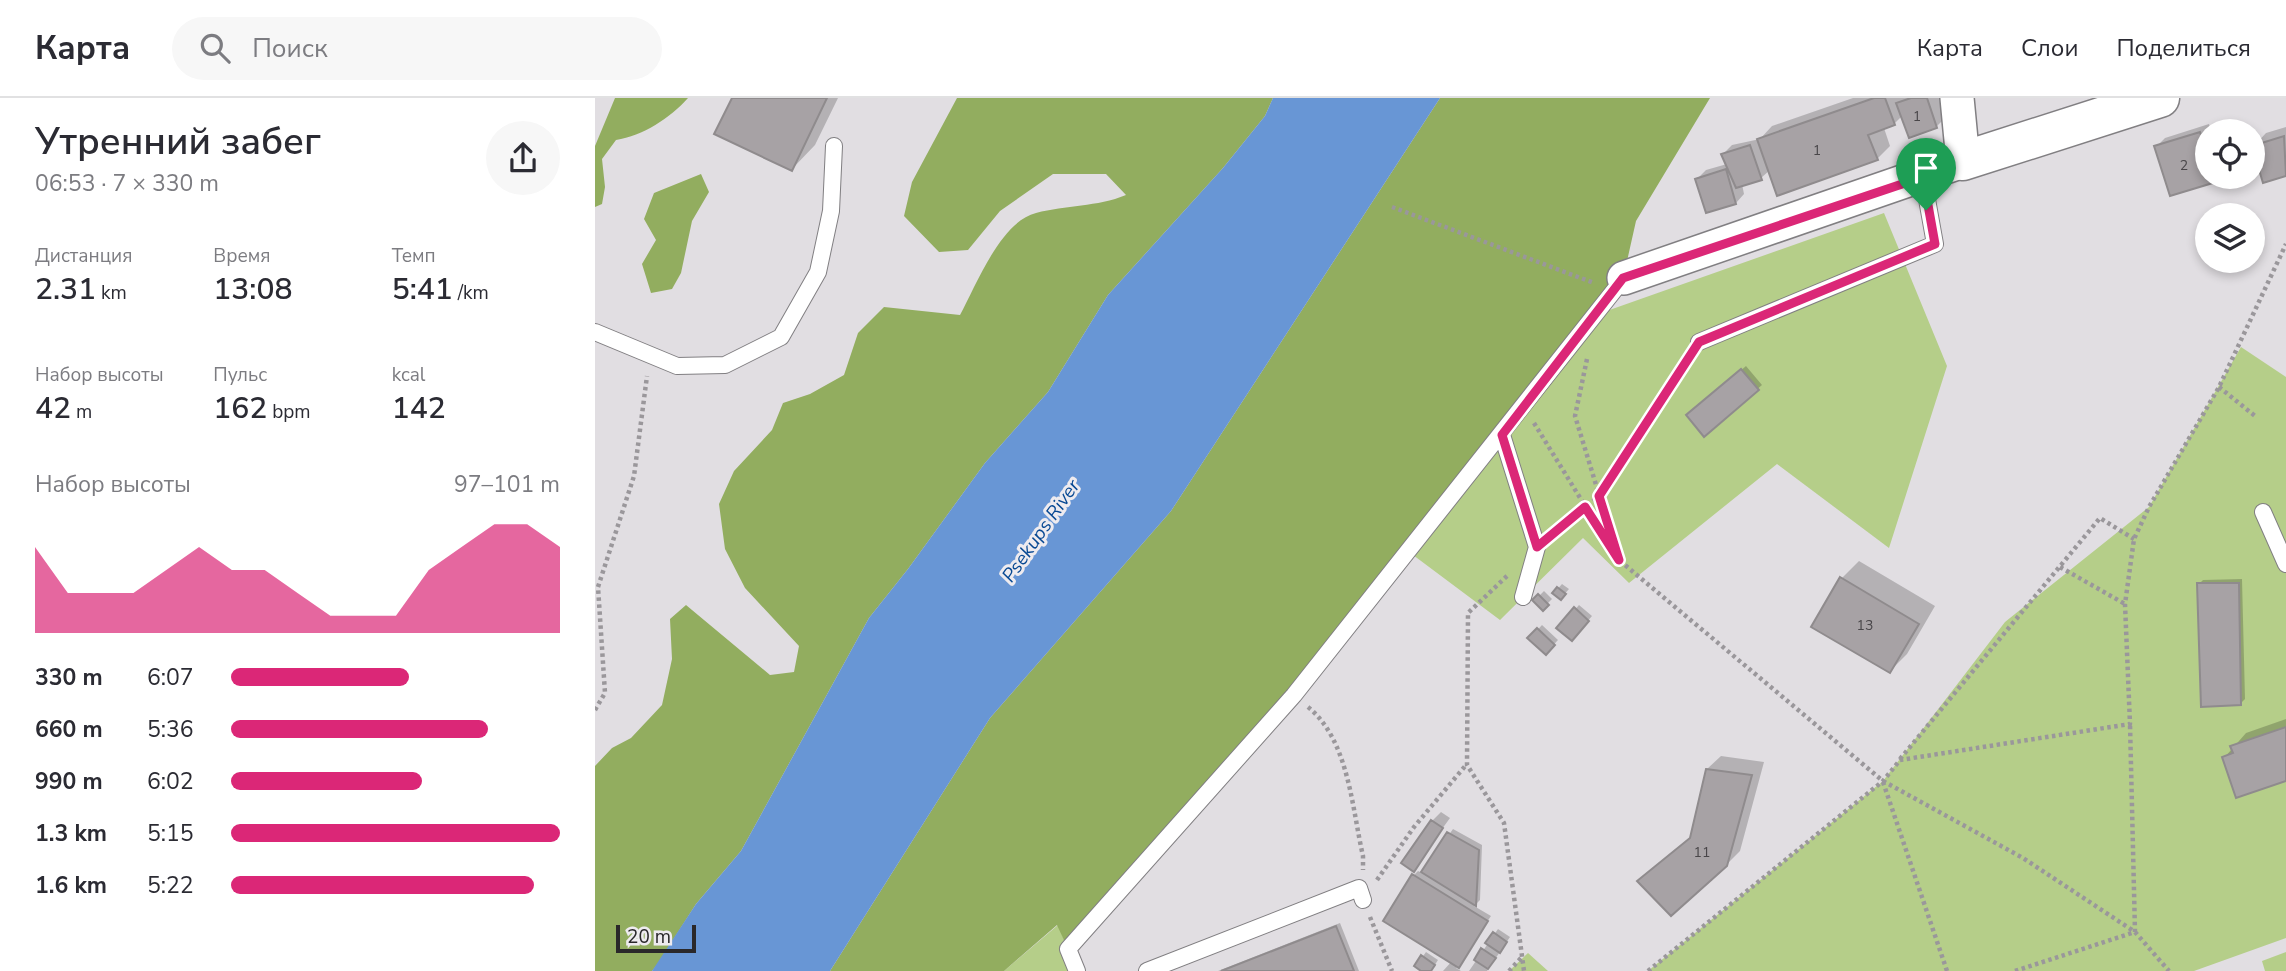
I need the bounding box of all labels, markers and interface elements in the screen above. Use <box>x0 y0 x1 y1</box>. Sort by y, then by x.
search box <box>172 17 662 80</box>
text: Карта <box>35 26 130 71</box>
icon: search <box>196 29 234 67</box>
text: Поиск <box>252 31 328 66</box>
text: Карта <box>1917 32 1983 64</box>
text: Слои <box>2021 32 2078 64</box>
text: Поделиться <box>2116 32 2251 64</box>
house number: 1 <box>1913 107 1921 126</box>
text: Утренний забег <box>35 116 321 167</box>
map controls <box>2195 119 2265 273</box>
button: locate <box>2195 119 2265 189</box>
button: share <box>486 121 560 195</box>
pin <box>1896 138 1956 210</box>
house number: 1 <box>1813 141 1821 160</box>
icon: arrive <box>1907 149 1945 187</box>
house number: 2 <box>2180 156 2188 175</box>
text: 06:53 · 7 × 330 m <box>35 168 219 199</box>
button: layers <box>2195 203 2265 273</box>
text: Дистанция <box>35 243 132 269</box>
text: Время <box>213 243 271 269</box>
text: Темп <box>392 243 436 269</box>
text: 2.31 <box>35 269 96 310</box>
text: 13:08 <box>213 269 292 310</box>
text: 5:41 <box>392 269 453 310</box>
text: km <box>96 280 127 306</box>
text: /km <box>453 280 489 306</box>
text: Набор высоты <box>35 362 164 388</box>
text: Пульс <box>213 362 267 388</box>
text: kcal <box>392 362 425 388</box>
text: 42 <box>35 388 71 429</box>
text: 162 <box>213 388 267 429</box>
text: 142 <box>392 388 446 429</box>
text: m <box>71 399 92 425</box>
text: bpm <box>267 399 311 425</box>
text: Набор высоты <box>35 469 191 500</box>
text: 97–101 m <box>454 469 560 500</box>
water label: Psekups River <box>996 473 1087 588</box>
house number: 13 <box>1857 616 1873 635</box>
text: 330 m <box>35 662 103 693</box>
text: 6:07 <box>147 662 194 693</box>
text: 660 m <box>35 714 103 745</box>
text: 5:36 <box>147 714 194 745</box>
text: 990 m <box>35 766 103 797</box>
text: 6:02 <box>147 766 194 797</box>
text: 1.3 km <box>35 818 107 849</box>
text: 5:15 <box>147 818 194 849</box>
house number: 11 <box>1694 843 1710 862</box>
text: 1.6 km <box>35 870 107 901</box>
text: 5:22 <box>147 870 194 901</box>
scale bar <box>616 922 697 954</box>
text: 20 m <box>627 924 671 950</box>

